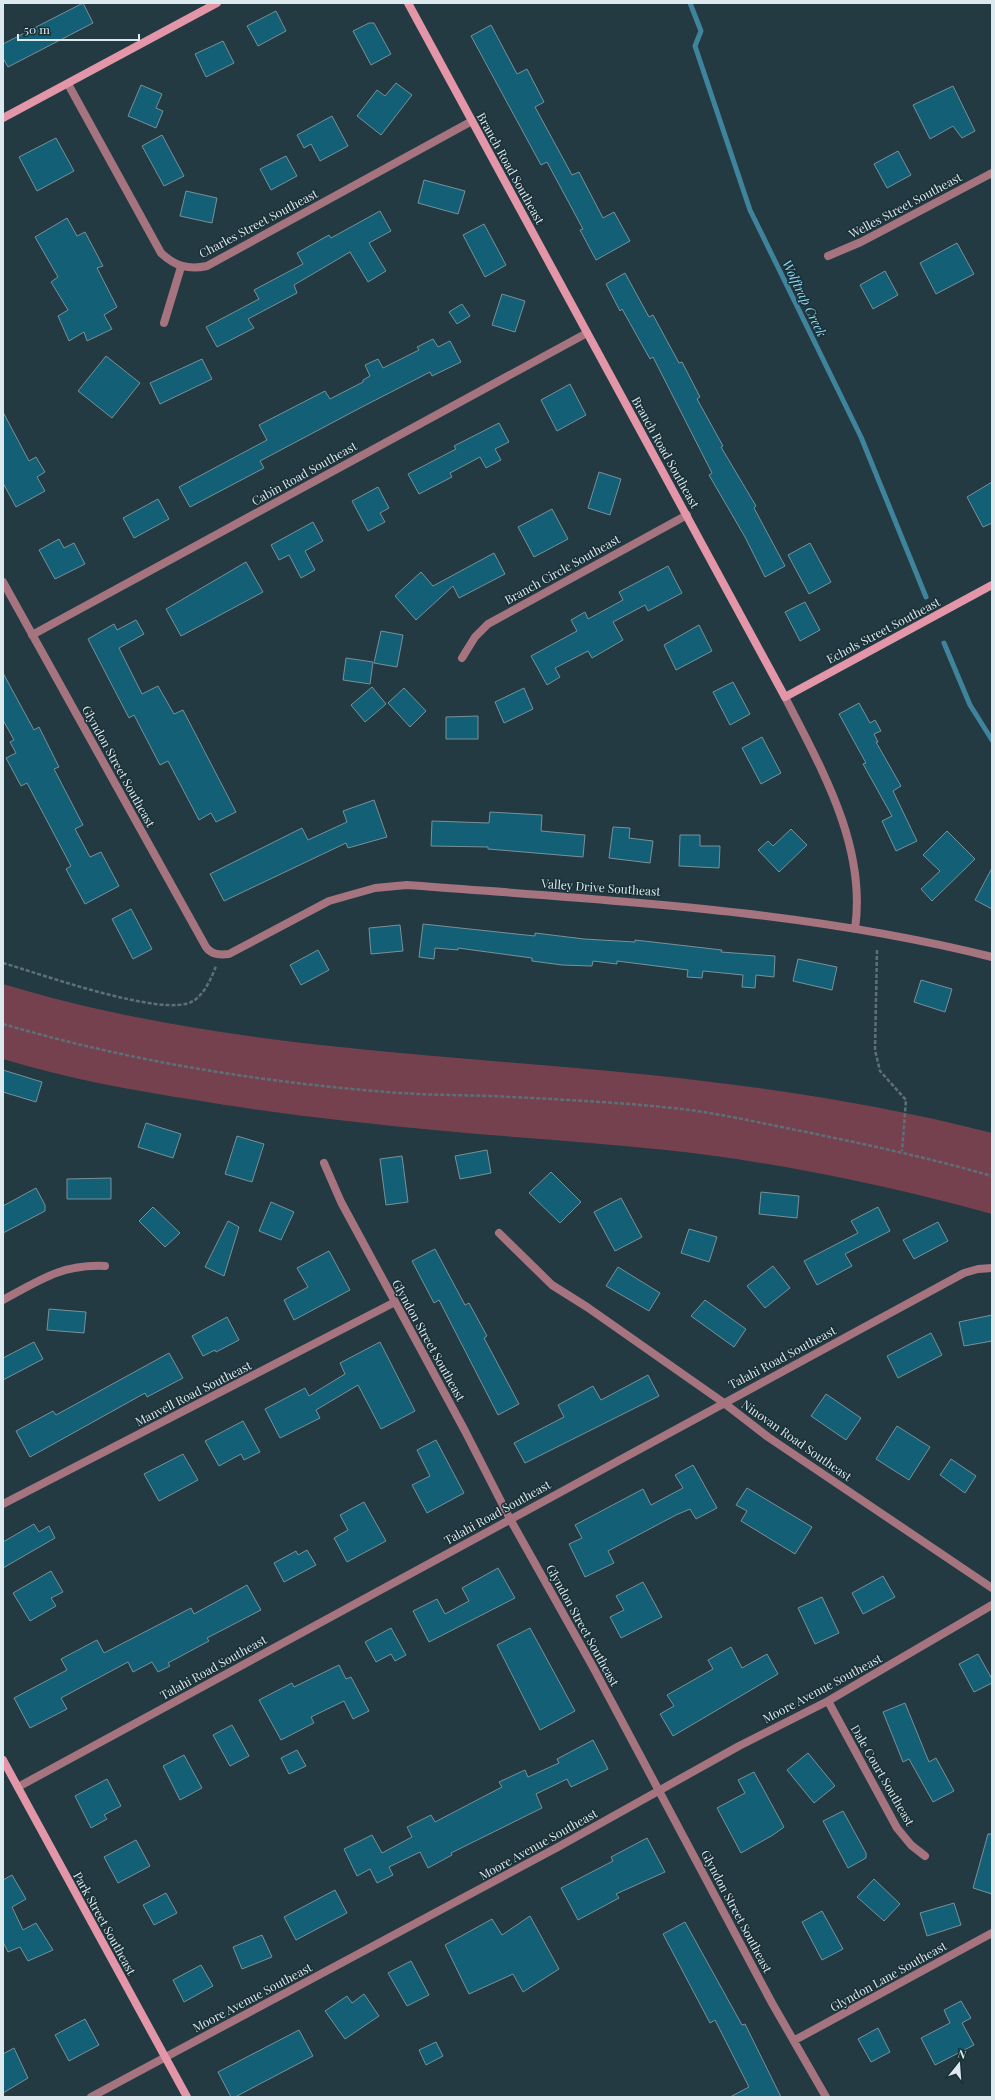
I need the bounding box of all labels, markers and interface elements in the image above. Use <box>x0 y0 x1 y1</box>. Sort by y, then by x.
scale bar <box>18 16 139 42</box>
text: 50 m <box>24 21 50 37</box>
street label: Branch Road Southeast <box>474 109 549 227</box>
street label: Welles Street Southeast <box>845 168 965 242</box>
street label: Charles Street Southeast <box>196 185 321 261</box>
water label: Wolftrap Creek <box>779 257 831 340</box>
street label: Branch Road Southeast <box>629 393 704 511</box>
street label: Cabin Road Southeast <box>249 437 360 509</box>
street label: Branch Circle Southeast <box>501 530 623 607</box>
street label: Echols Street Southeast <box>823 593 943 667</box>
street label: Glyndon Street Southeast <box>79 702 160 830</box>
street label: Valley Drive Southeast <box>540 875 662 899</box>
street label: Glyndon Street Southeast <box>389 1276 470 1404</box>
street label: Talahi Road Southeast <box>725 1322 839 1392</box>
street label: Manvell Road Southeast <box>132 1356 254 1429</box>
street label: Ninovan Road Southeast <box>739 1396 856 1484</box>
street label: Talahi Road Southeast <box>441 1476 554 1548</box>
street label: Glyndon Street Southeast <box>543 1561 624 1689</box>
street label: Talahi Road Southeast <box>157 1631 270 1703</box>
street label: Moore Avenue Southeast <box>760 1649 885 1726</box>
street label: Dale Court Southeast <box>848 1722 919 1829</box>
street label: Moore Avenue Southeast <box>476 1804 601 1883</box>
street label: Glyndon Street Southeast <box>698 1847 777 1976</box>
street label: Park Street Southeast <box>70 1869 140 1978</box>
street label: Glyndon Lane Southeast <box>827 1937 950 2015</box>
street label: Moore Avenue Southeast <box>190 1958 315 2035</box>
north arrow <box>939 2044 979 2084</box>
text: N <box>956 2046 968 2062</box>

